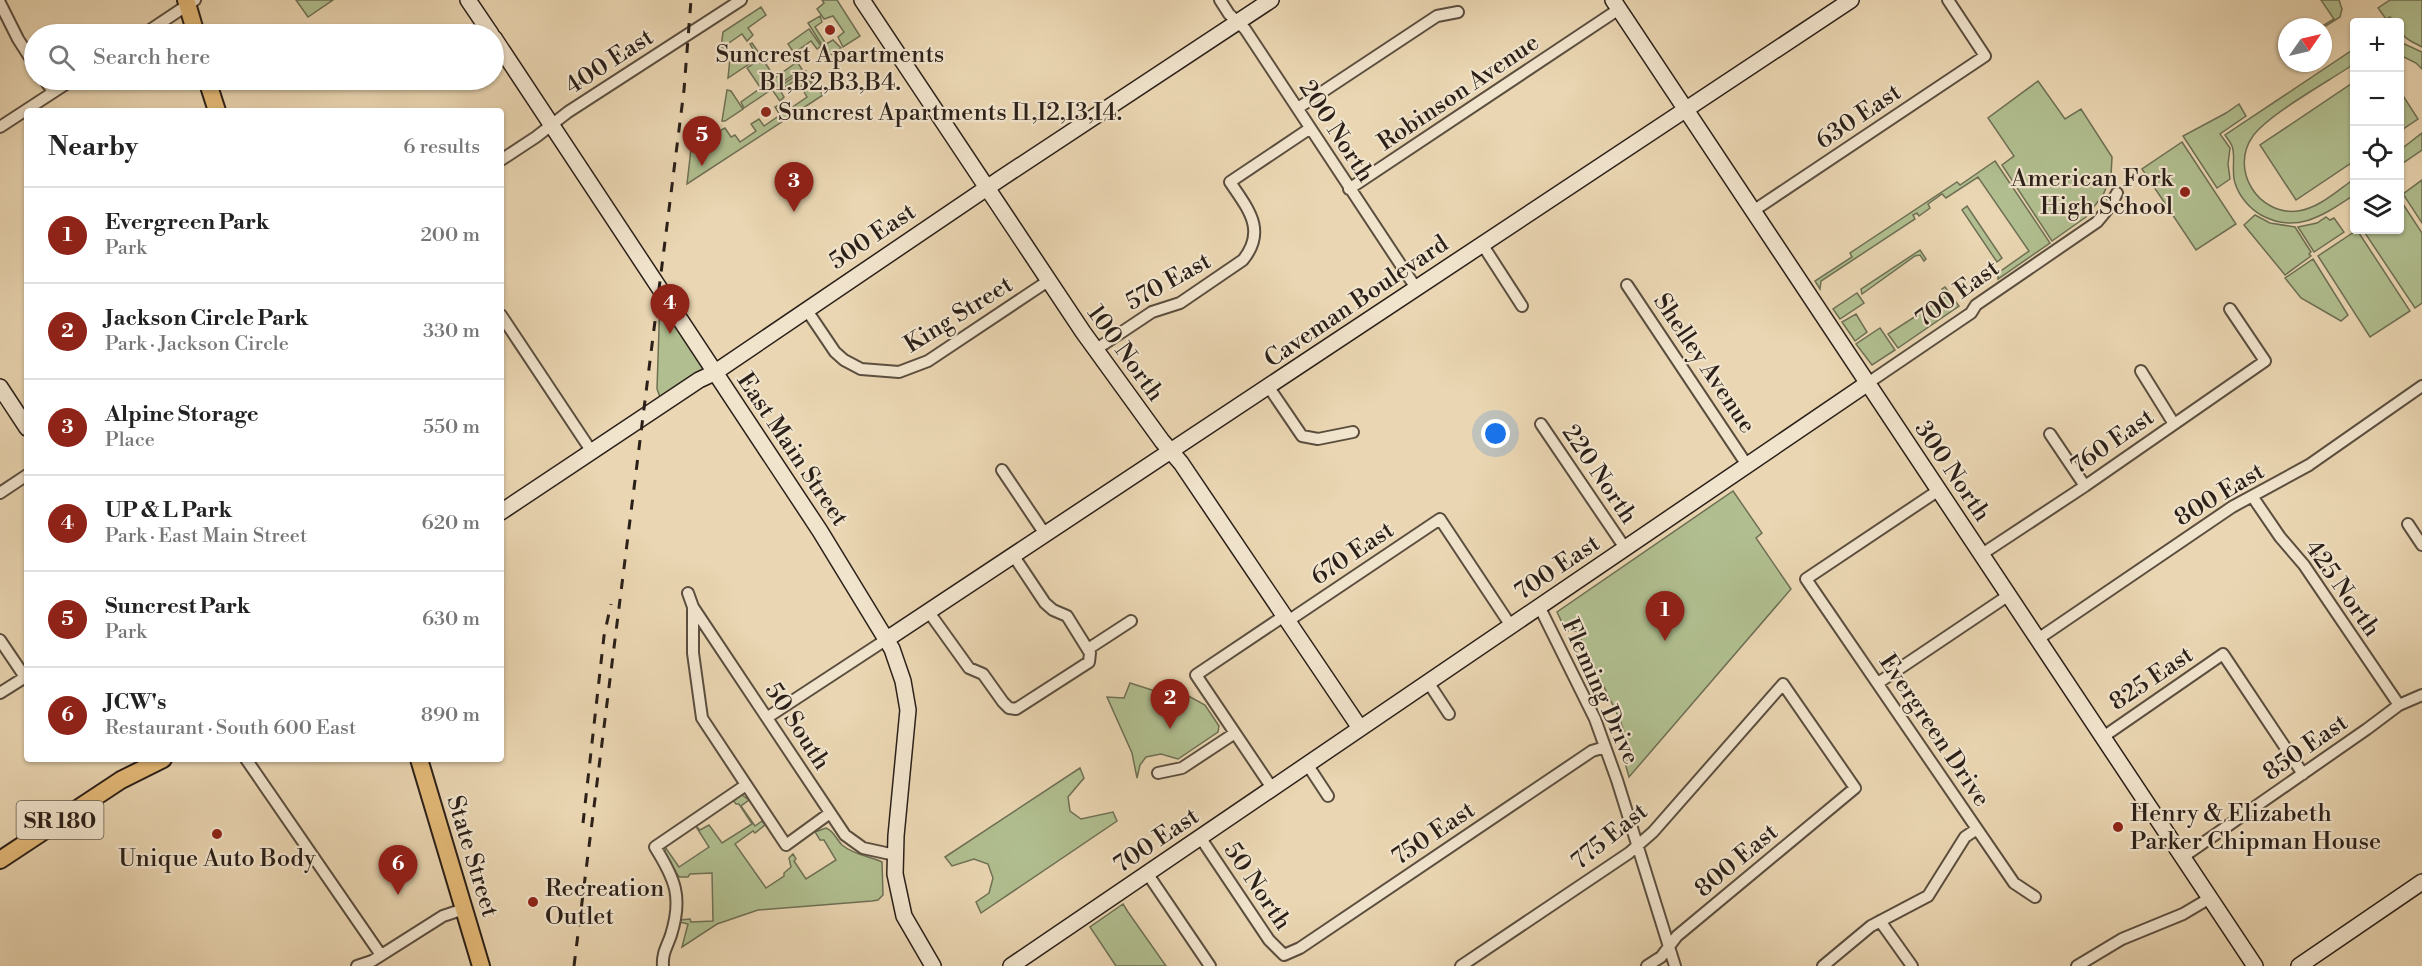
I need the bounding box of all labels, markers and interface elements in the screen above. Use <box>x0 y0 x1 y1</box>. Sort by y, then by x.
north arrow <box>2278 18 2332 72</box>
map controls <box>2350 18 2404 234</box>
button: + <box>2350 18 2404 72</box>
street label: 400 East <box>560 22 660 101</box>
marker: Suncrest Apartments B1,B2,B3,B4. <box>823 23 837 37</box>
search box <box>24 24 504 90</box>
street label: Robinson Avenue <box>1372 28 1545 158</box>
place label: Suncrest Apartments B1,B2,B3,B4. <box>716 40 944 98</box>
icon: search <box>45 41 78 74</box>
text: Search here <box>93 44 210 71</box>
button: − <box>2350 72 2404 126</box>
street label: 200 North <box>1292 75 1380 188</box>
street label: 630 East <box>1810 77 1907 156</box>
place label: Suncrest Apartments I1,I2,I3,I4. <box>778 98 1122 128</box>
marker: Suncrest Apartments I1,I2,I3,I4. <box>759 105 773 119</box>
pin: 5 <box>682 116 722 166</box>
button: locate <box>2350 126 2404 180</box>
text: Nearby <box>48 131 138 163</box>
text: 6 results <box>403 135 480 160</box>
pin: 3 <box>774 162 814 212</box>
place label: American Fork High School <box>2010 164 2174 222</box>
button: layers <box>2350 180 2404 234</box>
marker: American Fork High School <box>2178 185 2192 199</box>
street label: 500 East <box>824 197 922 277</box>
text: Evergreen Park <box>105 209 269 236</box>
text: 1 <box>63 223 72 248</box>
text: 200 m <box>420 223 480 248</box>
street label: Caveman Boulevard <box>1259 229 1455 375</box>
text: Park <box>105 236 147 261</box>
street label: 570 East <box>1121 246 1217 317</box>
street label: 700 East <box>1910 253 2006 334</box>
street label: King Street <box>899 269 1019 360</box>
pin: 4 <box>650 284 690 334</box>
street label: Shelley Avenue <box>1646 288 1762 439</box>
street label: 100 North <box>1080 300 1170 408</box>
text: Jackson Circle Park <box>105 305 308 332</box>
text: 2 <box>61 319 74 344</box>
text: 330 m <box>423 319 480 344</box>
text: Park · Jackson Circle <box>105 332 289 357</box>
street label: East Main Street <box>730 367 855 532</box>
text: Alpine Storage <box>105 401 259 428</box>
street label: 760 East <box>2065 402 2160 481</box>
text: 3 <box>61 415 74 440</box>
text: 550 m <box>423 415 480 440</box>
street label: 300 North <box>1908 415 1997 528</box>
your location <box>1481 419 1510 448</box>
street label: 220 North <box>1555 419 1643 530</box>
text: Place <box>105 428 155 453</box>
street label: 800 East <box>2169 456 2270 533</box>
text: UP & L Park <box>105 497 232 524</box>
text: 4 <box>61 511 74 536</box>
text: 620 m <box>422 511 480 536</box>
street label: 670 East <box>1305 515 1400 592</box>
text: Park · East Main Street <box>105 524 307 549</box>
street label: 700 East <box>1509 528 1606 607</box>
street label: 425 North <box>2298 534 2386 643</box>
pin: 1 <box>1646 592 1684 641</box>
text: Suncrest Park <box>105 593 250 620</box>
text: 5 <box>61 607 74 632</box>
text: 630 m <box>422 607 480 632</box>
street label: Fleming Drive <box>1555 614 1646 769</box>
text: Park <box>105 620 147 645</box>
street label: 825 East <box>2104 640 2200 718</box>
street label: Evergreen Drive <box>1872 649 1996 813</box>
street label: 50 South <box>758 677 836 776</box>
pin: 2 <box>1150 680 1190 729</box>
text: JCW's <box>105 689 166 716</box>
text: 6 <box>61 703 74 728</box>
text: 890 m <box>421 703 480 728</box>
street label: 850 East <box>2257 708 2354 788</box>
text: Restaurant · South 600 East <box>105 716 356 741</box>
street label: State Street <box>439 792 505 921</box>
street label: 750 East <box>1386 795 1481 872</box>
street label: 775 East <box>1565 797 1654 877</box>
place label: Henry & Elizabeth Parker Chipman House <box>2130 799 2381 857</box>
road number: SR 180 <box>16 801 104 839</box>
street label: 700 East <box>1108 801 1205 880</box>
street label: 800 East <box>1689 817 1785 904</box>
marker: Henry & Elizabeth Parker Chipman House <box>2111 820 2125 834</box>
marker: Unique Auto Body <box>210 827 224 841</box>
street label: 50 North <box>1217 837 1297 936</box>
place label: Unique Auto Body <box>118 844 316 874</box>
pin: 6 <box>378 846 418 895</box>
place label: Recreation Outlet <box>545 874 664 932</box>
marker: Recreation Outlet <box>526 895 540 909</box>

